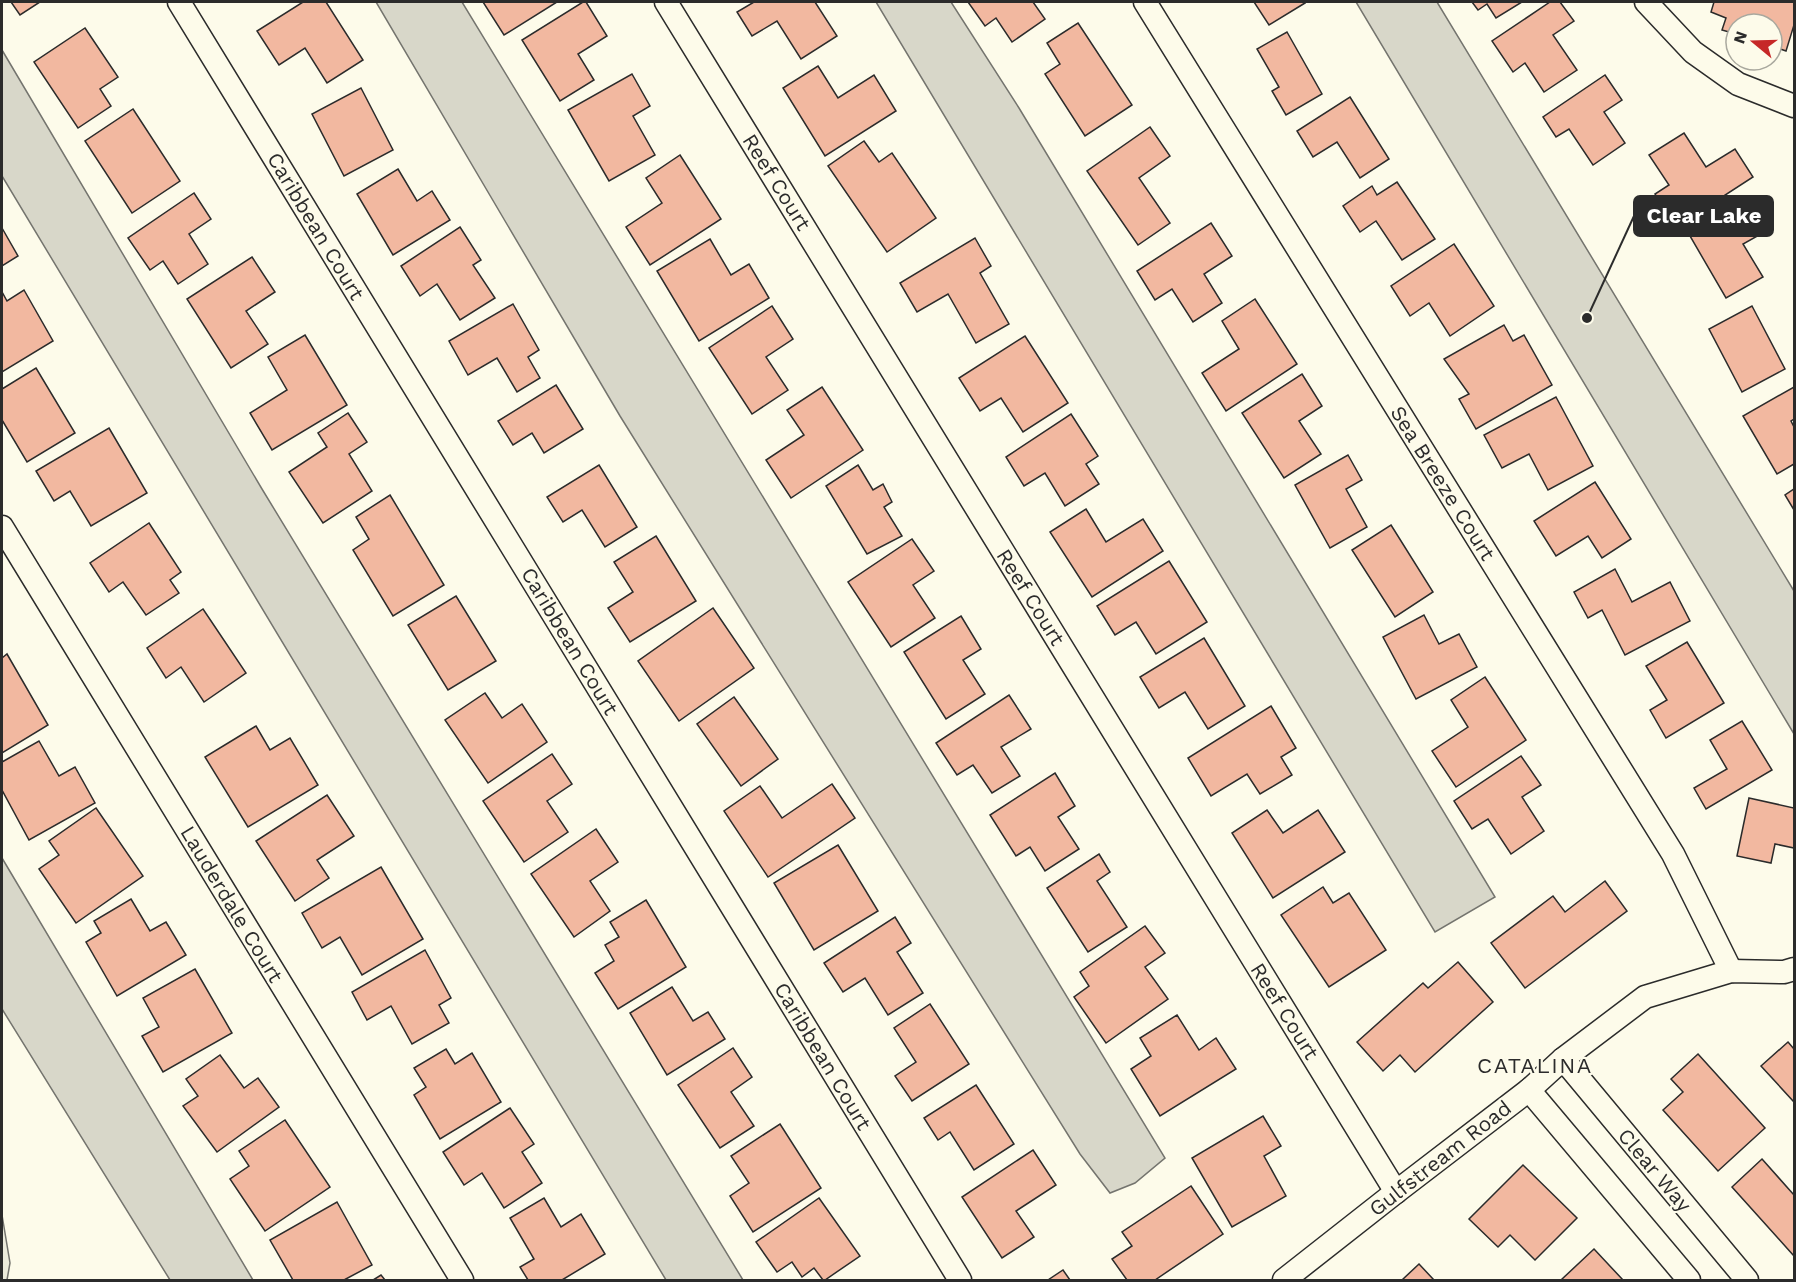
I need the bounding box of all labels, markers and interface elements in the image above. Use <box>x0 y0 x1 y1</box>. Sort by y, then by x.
north arrow <box>1724 12 1784 72</box>
text: N <box>1729 29 1751 46</box>
street label: Reef Court <box>738 129 817 235</box>
street label: Caribbean Court <box>262 148 370 304</box>
callout: Clear Lake <box>1634 196 1773 236</box>
text: Clear Lake <box>1647 203 1761 228</box>
street label: Sea Breeze Court <box>1385 401 1501 565</box>
street label: Reef Court <box>992 544 1071 650</box>
street label: Caribbean Court <box>516 563 624 719</box>
street label: Lauderdale Court <box>175 821 289 987</box>
street label: Reef Court <box>1246 958 1325 1064</box>
street label: Caribbean Court <box>769 978 877 1134</box>
district label: CATALINA <box>1477 1053 1593 1078</box>
street label: Gulfstream Road <box>1364 1095 1516 1221</box>
street label: Clear Way <box>1613 1123 1697 1217</box>

